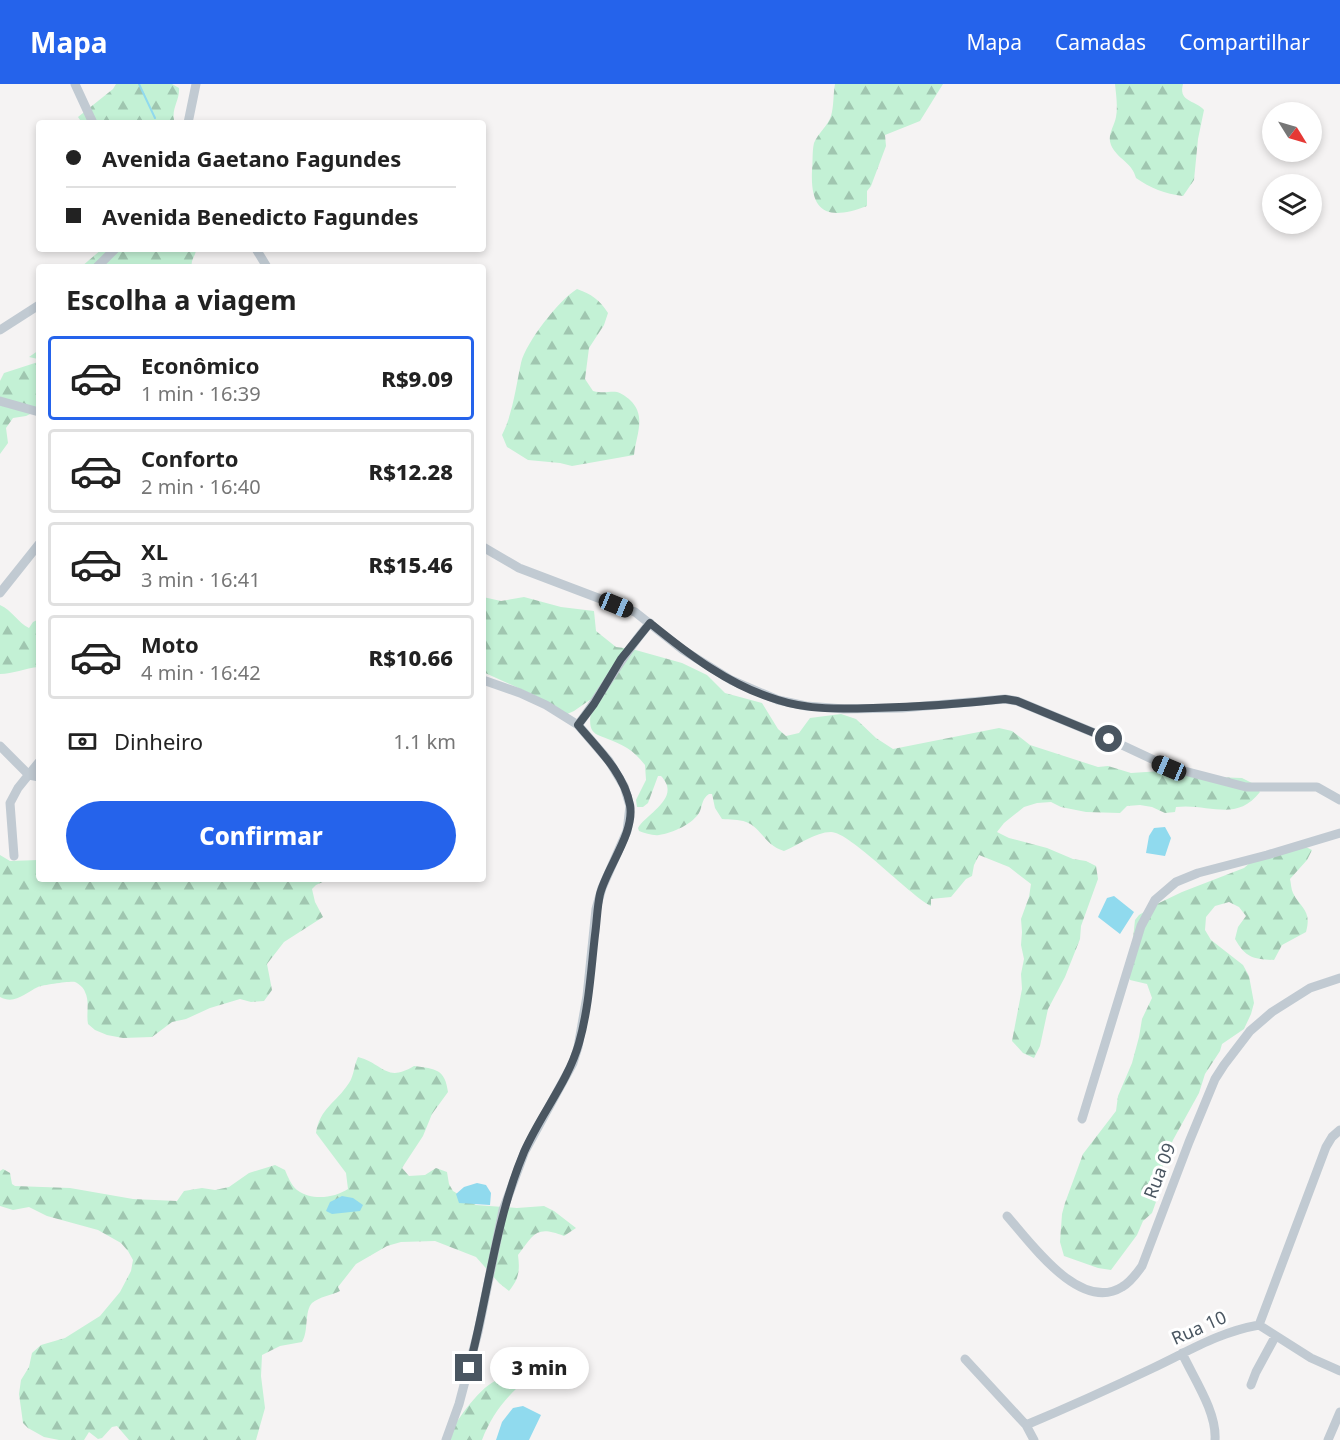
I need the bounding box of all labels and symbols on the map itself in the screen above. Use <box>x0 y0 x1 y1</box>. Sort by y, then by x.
north arrow <box>1262 102 1322 162</box>
car <box>596 590 636 620</box>
route start <box>1095 725 1122 752</box>
car <box>1149 753 1189 783</box>
street label: Rua 09 <box>1138 1139 1181 1202</box>
street label: Rua 10 <box>1167 1304 1230 1350</box>
callout: 3 min <box>490 1347 589 1389</box>
route end <box>455 1354 482 1381</box>

